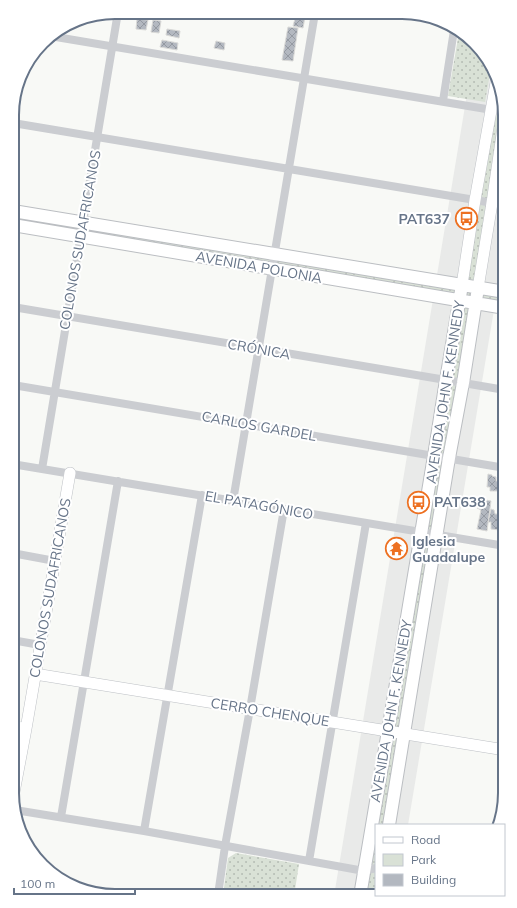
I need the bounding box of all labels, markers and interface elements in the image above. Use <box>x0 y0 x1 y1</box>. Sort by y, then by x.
street label: COLONOS SUDAFRICANOS <box>55 149 105 331</box>
bus stop icon: PAT637 <box>453 206 479 232</box>
place label: PAT637 <box>398 210 450 228</box>
street label: AVENIDA POLONIA <box>194 247 324 287</box>
street label: AVENIDA JOHN F. KENNEDY <box>422 299 468 485</box>
street label: CRÓNICA <box>226 335 293 364</box>
street label: CARLOS GARDEL <box>200 407 318 445</box>
street label: EL PATAGÓNICO <box>203 487 315 523</box>
bus stop icon: PAT638 <box>406 489 432 515</box>
place label: PAT638 <box>434 493 486 511</box>
street label: COLONOS SUDAFRICANOS <box>25 497 75 679</box>
place label: Iglesia Guadalupe <box>412 532 485 566</box>
temple icon: Iglesia Guadalupe <box>384 536 410 562</box>
street label: AVENIDA JOHN F. KENNEDY <box>366 618 416 804</box>
street label: CERRO CHENQUE <box>209 694 331 730</box>
legend <box>375 824 505 896</box>
text: Road <box>411 832 440 847</box>
text: Park <box>411 852 437 867</box>
scale bar <box>14 870 135 896</box>
text: Building <box>411 872 456 887</box>
text: 100 m <box>20 876 55 891</box>

